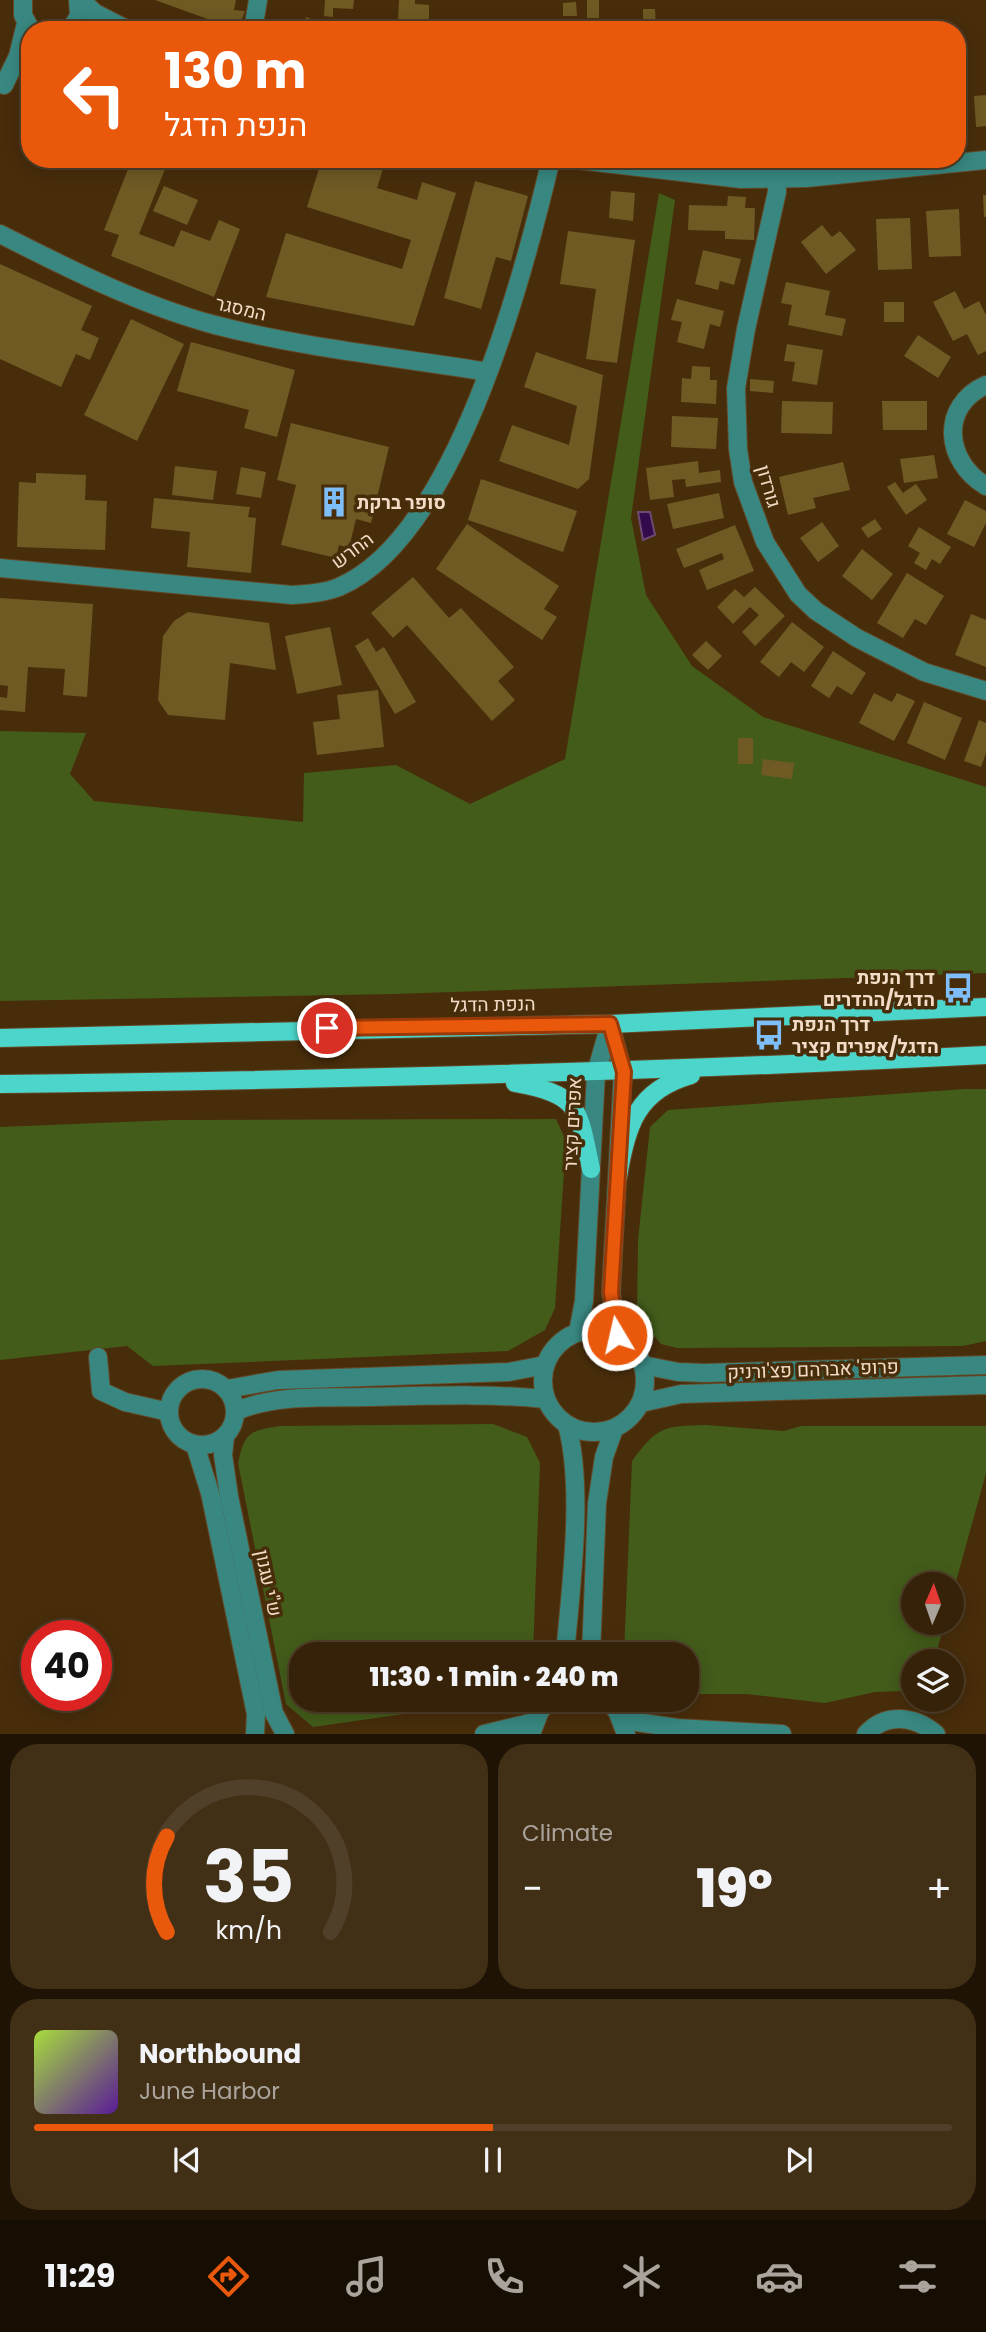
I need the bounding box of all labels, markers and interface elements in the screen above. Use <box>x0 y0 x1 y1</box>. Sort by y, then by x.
text: 130 m <box>164 37 306 105</box>
icon: left <box>49 49 140 140</box>
text: הנפת הדגל <box>164 102 307 147</box>
street label: המסגר <box>213 289 269 327</box>
street label: גורדון <box>750 462 787 511</box>
building icon: סופר ברקת <box>317 485 351 519</box>
place label: סופר ברקת <box>357 489 446 516</box>
street label: החרש <box>325 525 379 575</box>
place label: דרך הנפת הדגל/ההדרים <box>823 964 935 1013</box>
bus stop icon: דרך הנפת הדגל/ההדרים <box>941 971 975 1005</box>
street label: הנפת הדגל <box>450 990 536 1019</box>
pin <box>297 998 357 1058</box>
icon: arrive <box>308 1009 346 1047</box>
place label: דרך הנפת הדגל/אפרים קציר <box>792 1011 939 1060</box>
bus stop icon: דרך הנפת הדגל/אפרים קציר <box>752 1018 786 1052</box>
street label: אפרים קציר <box>557 1077 588 1171</box>
position arrow <box>580 1298 654 1372</box>
street label: פרופ' אברהם פצ'ורניק <box>727 1353 899 1386</box>
street label: ש"י עגנון <box>248 1547 289 1619</box>
north arrow <box>901 1572 964 1634</box>
map controls <box>901 1572 964 1712</box>
speed limit sign: 40 <box>21 1620 112 1711</box>
button: layers <box>901 1649 964 1712</box>
text: 11:30 · 1 min · 240 m <box>370 1659 618 1695</box>
text: Climate <box>522 1817 613 1849</box>
text: 35 <box>203 1827 295 1928</box>
text: 19° <box>696 1852 773 1925</box>
text: − <box>522 1862 543 1915</box>
text: + <box>926 1862 952 1915</box>
text: km/h <box>216 1913 282 1948</box>
text: Northbound <box>139 2036 301 2072</box>
text: June Harbor <box>139 2075 280 2107</box>
icon: previous <box>168 2141 206 2179</box>
icon: pause <box>474 2141 512 2179</box>
icon: next <box>780 2141 818 2179</box>
icon: directions <box>204 2252 253 2301</box>
icon: music <box>342 2252 391 2301</box>
icon: phone <box>480 2252 529 2301</box>
icon: climate <box>617 2252 666 2301</box>
icon: car <box>755 2252 804 2301</box>
icon: filters <box>893 2252 942 2301</box>
text: 11:29 <box>44 2253 115 2298</box>

